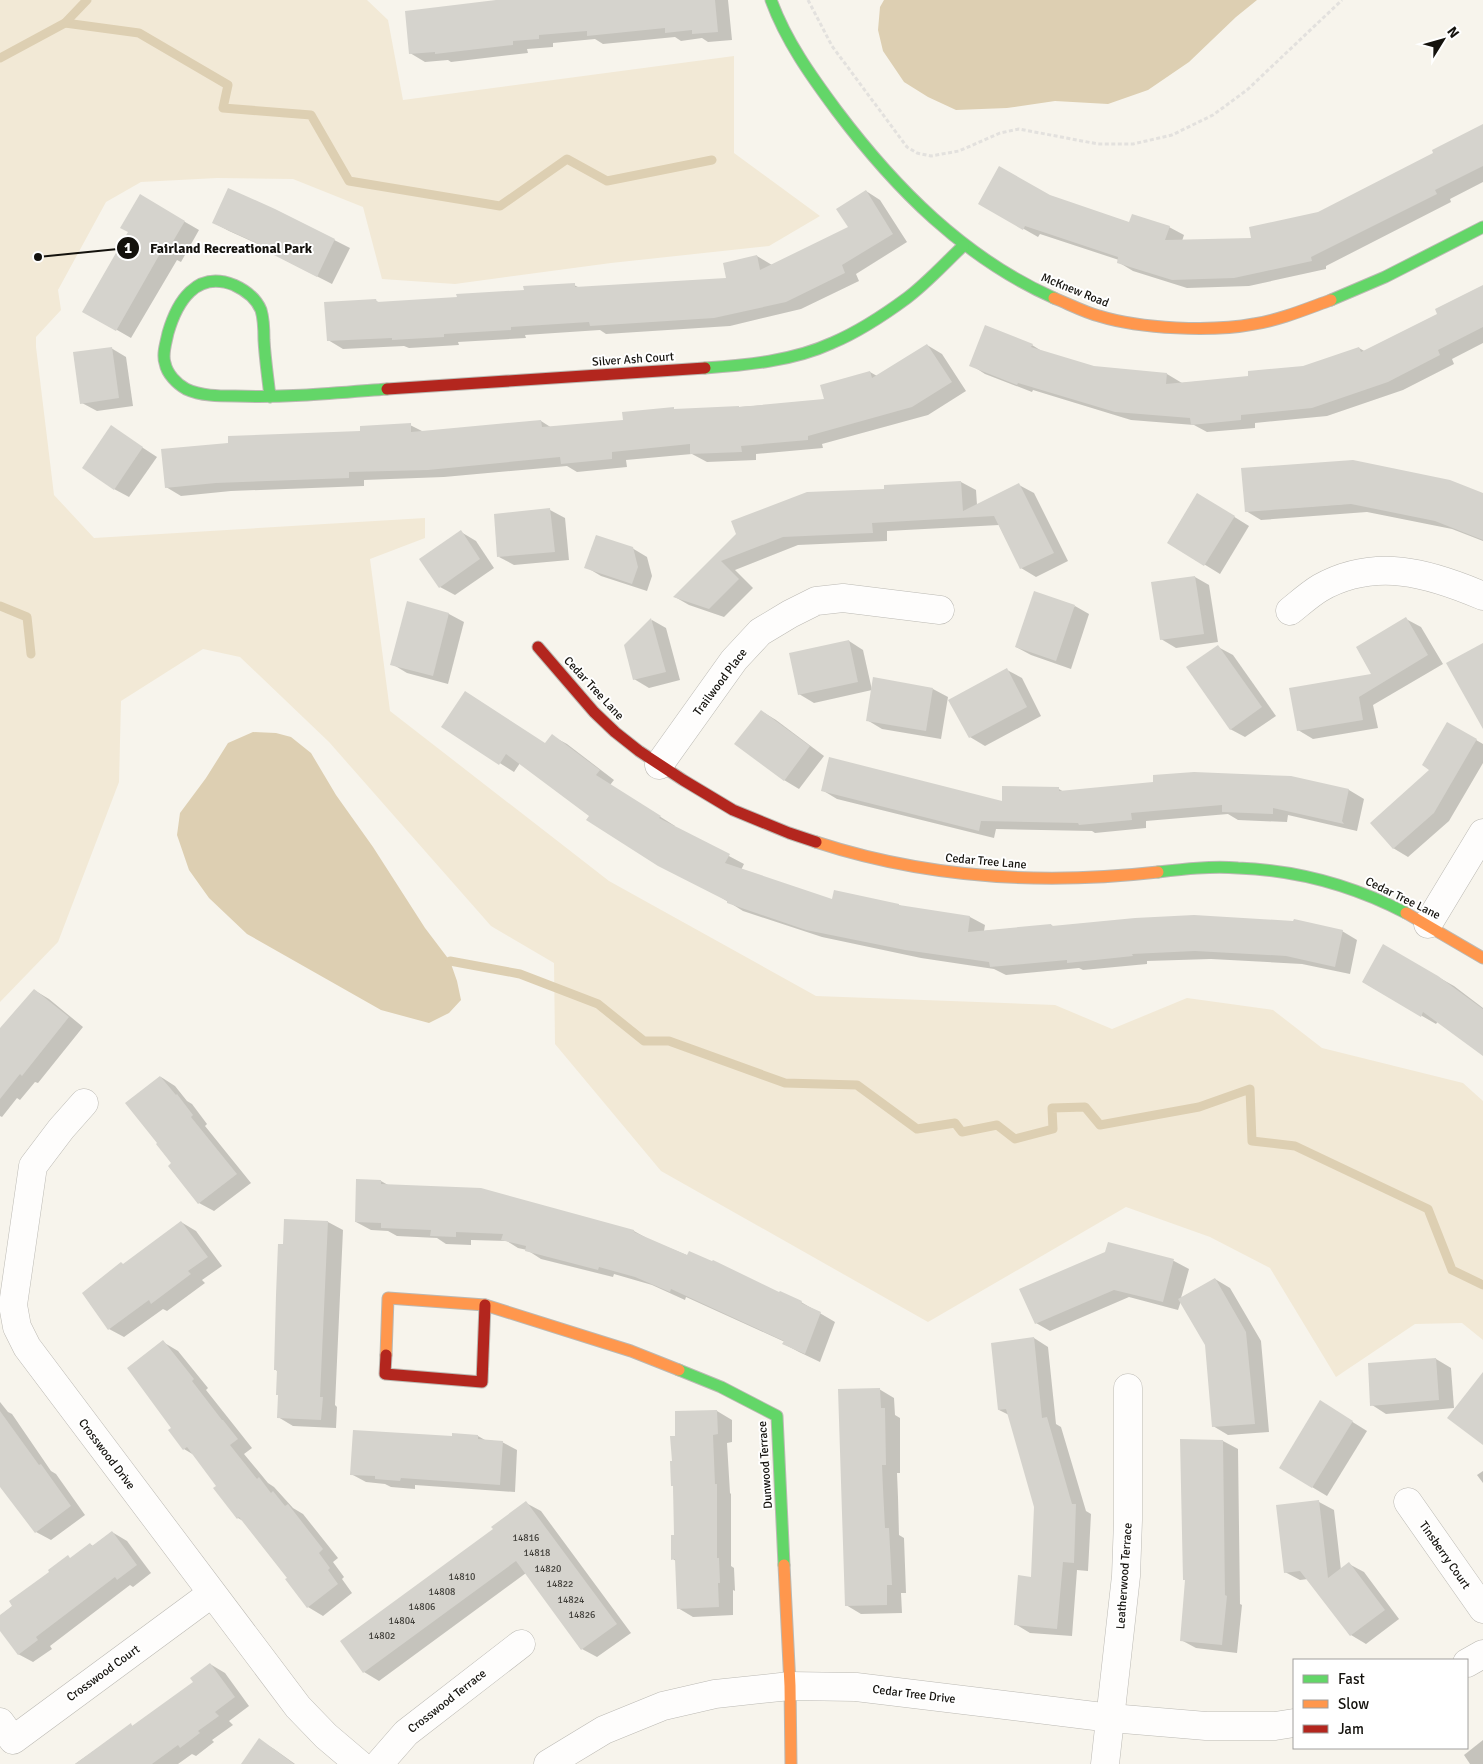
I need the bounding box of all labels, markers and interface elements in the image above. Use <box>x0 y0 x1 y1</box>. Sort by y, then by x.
north arrow <box>1418 15 1468 65</box>
text: N <box>1443 23 1463 41</box>
callout: Fairland Recreational Park <box>115 233 322 262</box>
text: 1 <box>124 239 132 257</box>
text: Fairland Recreational Park <box>150 240 313 257</box>
street label: McKnew Road <box>1039 270 1111 311</box>
street label: Silver Ash Court <box>591 349 675 370</box>
street label: Trailwood Place <box>690 646 751 719</box>
street label: Cedar Tree Lane <box>560 653 627 723</box>
street label: Cedar Tree Lane <box>945 850 1027 873</box>
street label: Cedar Tree Lane <box>1363 874 1443 923</box>
street label: Crosswood Drive <box>75 1416 138 1493</box>
street label: Dunwood Terrace <box>755 1421 776 1509</box>
street label: Tinsberry Court <box>1416 1518 1474 1592</box>
street label: Leatherwood Terrace <box>1113 1522 1136 1630</box>
house number: 14816 <box>512 1532 540 1544</box>
house number: 14818 <box>523 1547 551 1559</box>
house number: 14820 <box>534 1563 562 1575</box>
house number: 14810 <box>448 1571 476 1583</box>
house number: 14822 <box>546 1578 574 1590</box>
house number: 14808 <box>428 1586 456 1598</box>
house number: 14824 <box>557 1594 585 1606</box>
house number: 14806 <box>408 1601 436 1613</box>
house number: 14826 <box>568 1609 596 1621</box>
house number: 14804 <box>388 1615 416 1627</box>
house number: 14802 <box>368 1630 396 1642</box>
street label: Crosswood Court <box>64 1642 143 1705</box>
legend <box>1293 1659 1468 1749</box>
street label: Crosswood Terrace <box>405 1666 490 1737</box>
text: Fast <box>1338 1670 1365 1688</box>
street label: Cedar Tree Drive <box>872 1682 956 1707</box>
text: Slow <box>1338 1695 1369 1713</box>
text: Jam <box>1338 1720 1364 1738</box>

